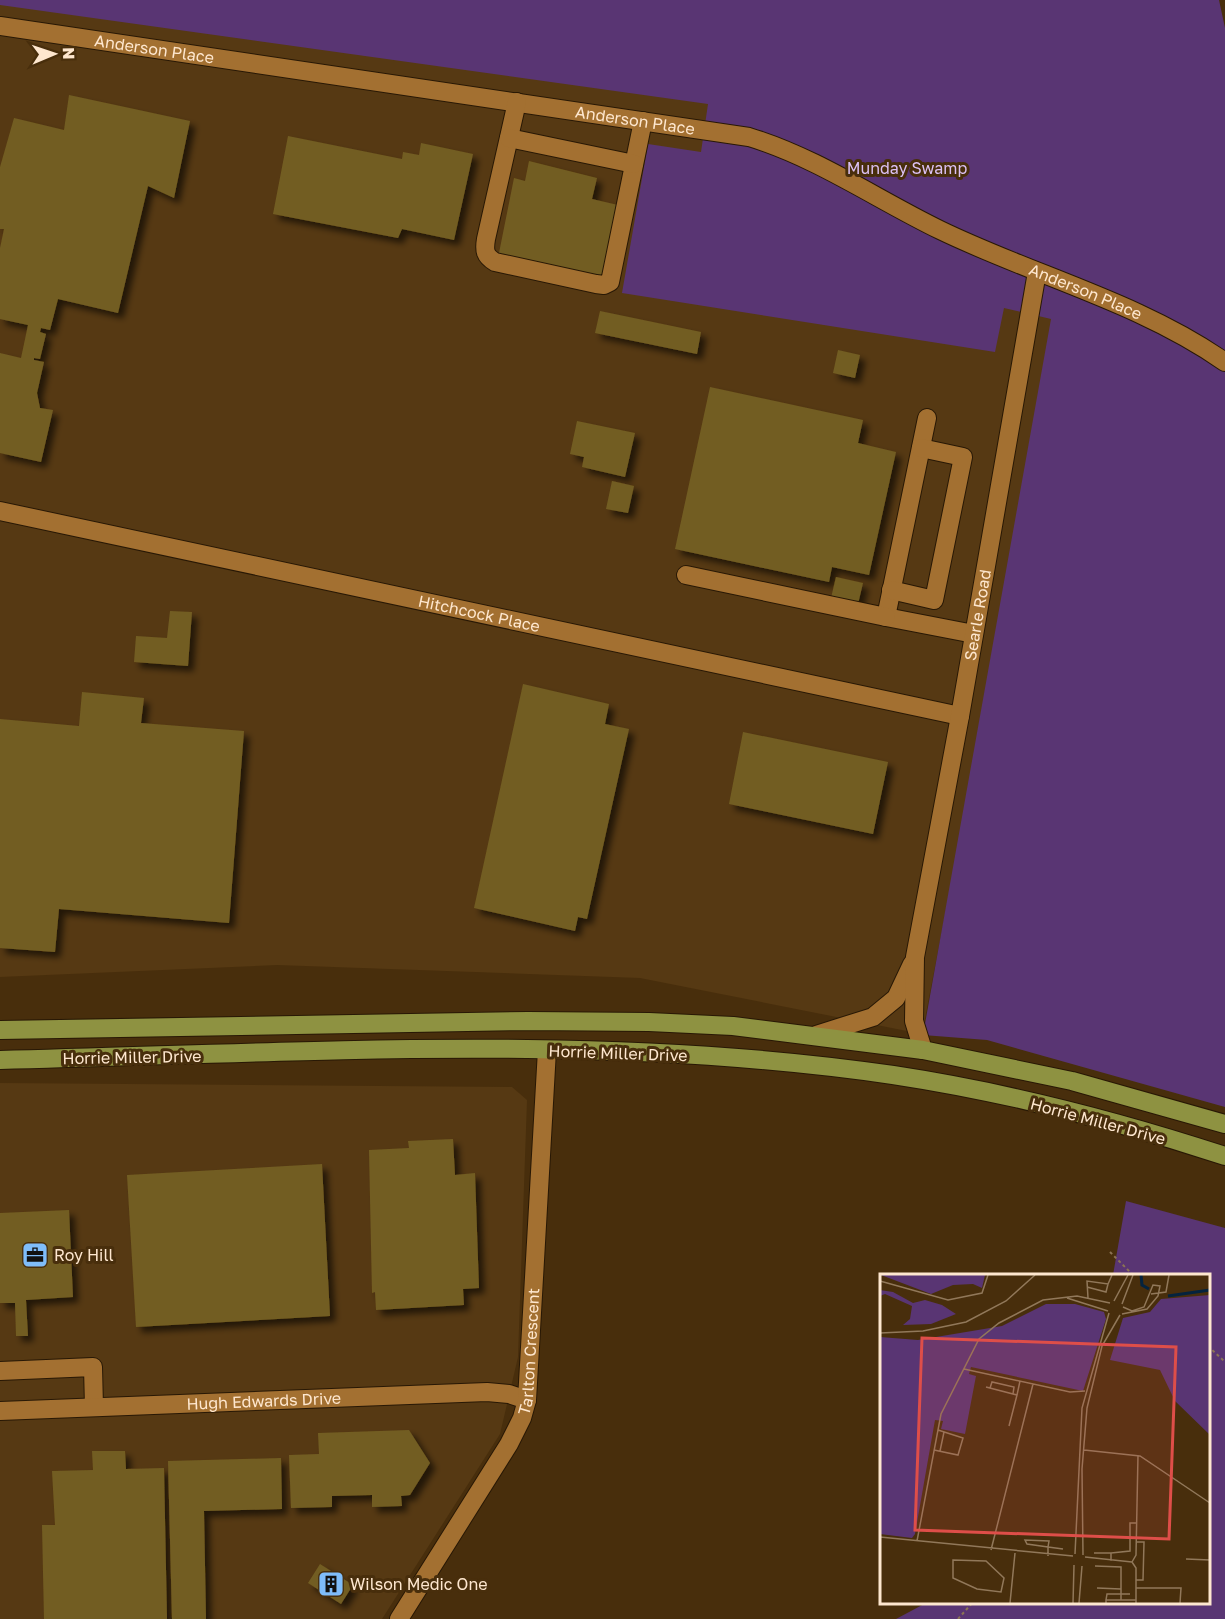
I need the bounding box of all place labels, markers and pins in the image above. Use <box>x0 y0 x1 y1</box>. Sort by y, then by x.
office icon: Roy Hill <box>20 1240 50 1270</box>
place label: Roy Hill <box>54 1245 114 1265</box>
building icon: Wilson Medic One <box>316 1569 346 1599</box>
place label: Wilson Medic One <box>350 1574 488 1594</box>

